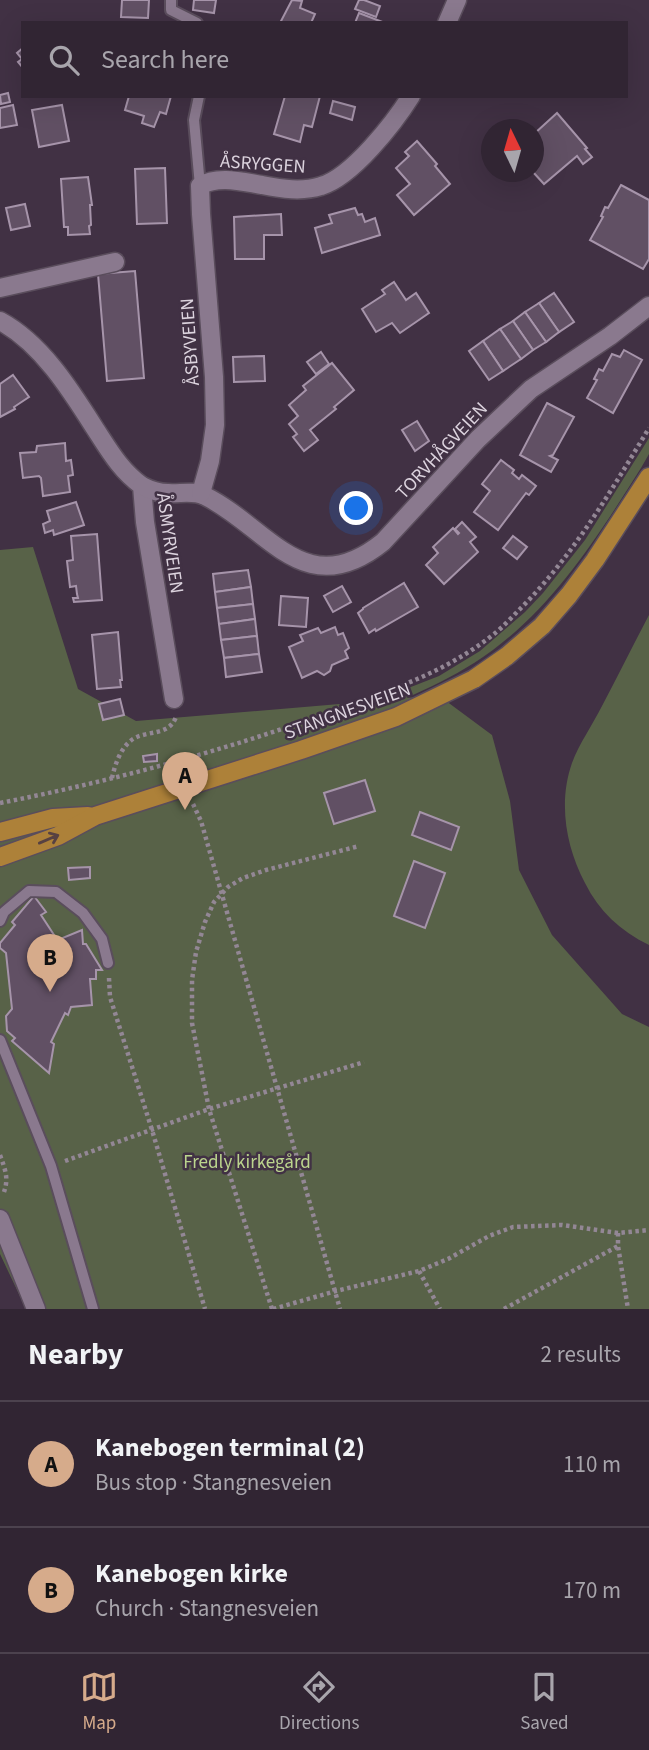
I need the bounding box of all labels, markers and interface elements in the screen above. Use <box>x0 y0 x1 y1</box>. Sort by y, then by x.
search box <box>21 21 628 98</box>
icon: search <box>45 41 83 79</box>
text: Search here <box>101 41 229 78</box>
north arrow <box>481 119 544 182</box>
street label: ÅSRYGGEN <box>219 148 307 181</box>
street label: ÅSBYVEIEN <box>174 297 207 387</box>
street label: TORVHÅGVEIEN <box>390 396 494 506</box>
street label: ÅSMYRVEIEN <box>149 491 190 595</box>
your location <box>339 491 373 525</box>
street label: STANGNESVEIEN <box>280 676 415 747</box>
pin: A <box>162 752 208 810</box>
one-way arrow <box>38 832 59 845</box>
pin: B <box>27 934 73 992</box>
park label: Fredly kirkegård <box>183 1149 311 1176</box>
text: Nearby <box>28 1333 123 1376</box>
text: 2 results <box>541 1338 621 1371</box>
text: Kanebogen terminal (2) <box>95 1429 365 1466</box>
text: A <box>44 1448 58 1481</box>
text: 110 m <box>563 1448 621 1481</box>
text: Bus stop · Stangnesveien <box>95 1466 332 1499</box>
text: Kanebogen kirke <box>95 1555 288 1592</box>
text: B <box>44 1574 58 1607</box>
text: 170 m <box>563 1574 621 1607</box>
text: Church · Stangnesveien <box>95 1592 319 1625</box>
tab: Map <box>80 1668 118 1737</box>
tab: Directions <box>279 1668 359 1737</box>
tab: Saved <box>520 1668 569 1737</box>

